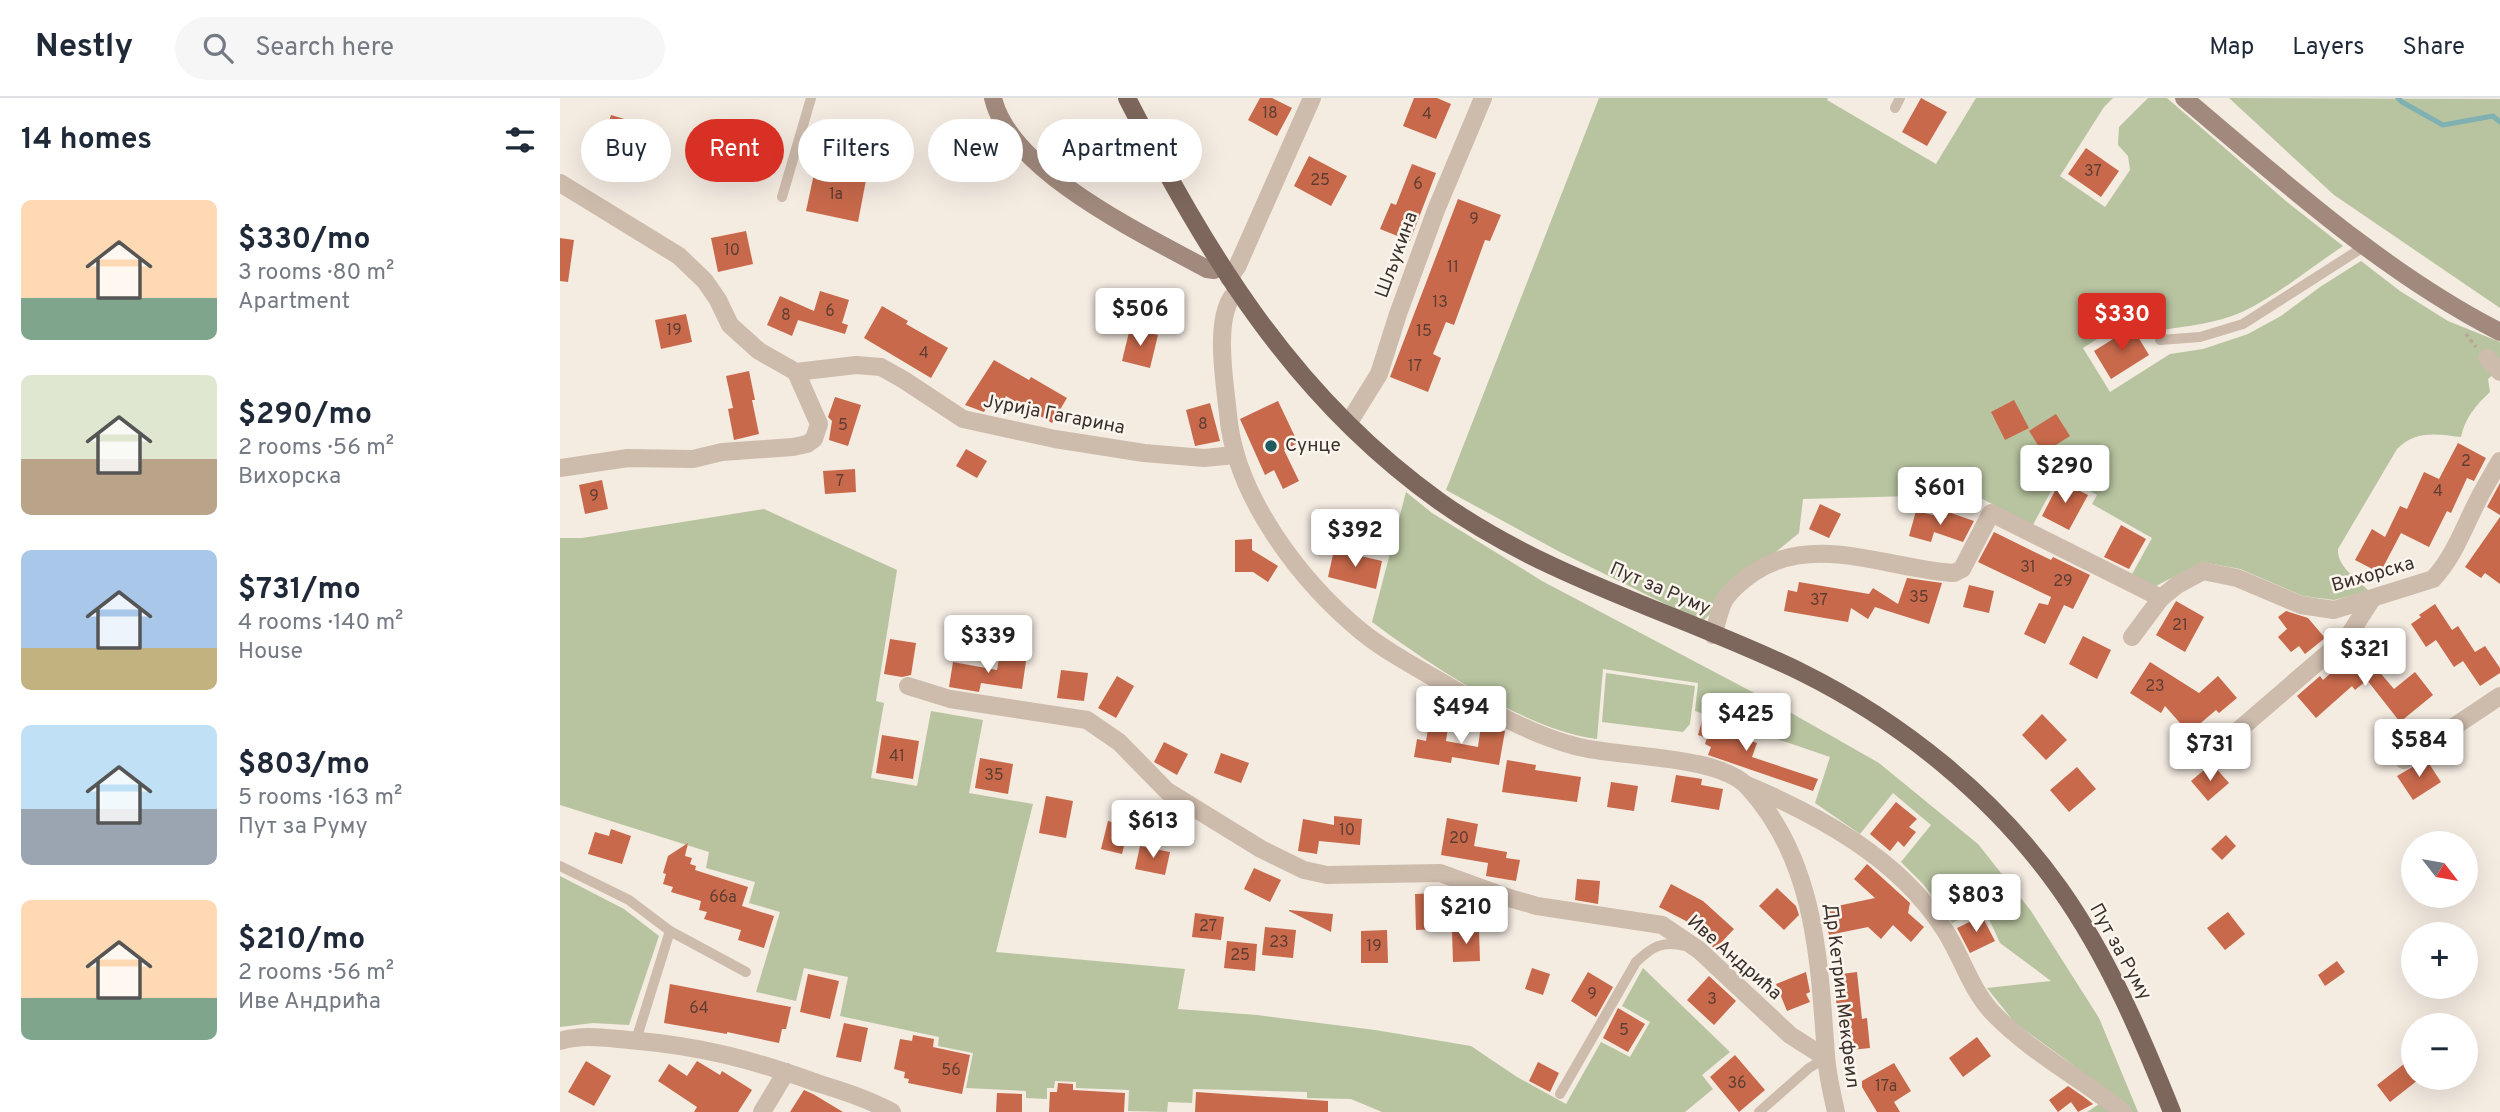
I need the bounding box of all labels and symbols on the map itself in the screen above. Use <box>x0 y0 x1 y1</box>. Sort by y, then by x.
house number: 18 <box>1262 104 1278 124</box>
house number: 4 <box>1422 105 1432 125</box>
house number: 37 <box>2084 162 2102 182</box>
house number: 25 <box>1310 171 1330 191</box>
house number: 6 <box>1413 175 1423 195</box>
house number: 1a <box>829 185 843 205</box>
street label: Шљукина <box>1370 209 1424 301</box>
house number: 9 <box>1469 210 1479 230</box>
house number: 10 <box>724 241 740 261</box>
house number: 11 <box>1447 258 1459 278</box>
pin: $506 <box>1099 288 1181 348</box>
house number: 13 <box>1432 293 1448 313</box>
pin: $330 <box>2081 294 2163 353</box>
house number: 6 <box>825 302 835 322</box>
house number: 8 <box>781 306 791 326</box>
house number: 19 <box>666 321 682 341</box>
house number: 15 <box>1416 322 1432 342</box>
house number: 4 <box>919 344 929 364</box>
house number: 17 <box>1408 357 1422 377</box>
street label: Јурија Гагарина <box>981 389 1127 441</box>
house number: 8 <box>1198 415 1208 435</box>
house number: 5 <box>838 416 848 436</box>
place label: Сунце <box>1285 434 1341 458</box>
marker: Сунце <box>1263 438 1279 454</box>
pin: $290 <box>2024 446 2106 505</box>
house number: 2 <box>2461 452 2471 472</box>
pin: $601 <box>1899 468 1981 527</box>
house number: 7 <box>836 472 844 492</box>
house number: 4 <box>2433 482 2443 502</box>
house number: 9 <box>589 487 599 507</box>
pin: $392 <box>1314 510 1396 569</box>
street label: Вихорска <box>2329 552 2417 598</box>
street label: Пут за Руму <box>1606 557 1714 621</box>
house number: 31 <box>2020 558 2036 578</box>
house number: 29 <box>2053 572 2073 592</box>
house number: 35 <box>1909 588 1929 608</box>
house number: 37 <box>1810 591 1828 611</box>
pin: $339 <box>947 616 1029 675</box>
house number: 21 <box>2172 616 2188 636</box>
pin: $321 <box>2324 628 2406 688</box>
house number: 23 <box>2145 677 2165 697</box>
pin: $494 <box>1420 686 1502 746</box>
pin: $425 <box>1705 694 1787 753</box>
pin: $584 <box>2378 720 2460 779</box>
pin: $731 <box>2169 724 2251 783</box>
house number: 41 <box>889 747 905 767</box>
house number: 35 <box>984 766 1004 786</box>
pin: $613 <box>1112 800 1194 860</box>
house number: 10 <box>1339 821 1355 841</box>
house number: 20 <box>1449 829 1469 849</box>
north arrow <box>2401 831 2478 908</box>
pin: $803 <box>1935 874 2017 934</box>
pin: $210 <box>1425 886 1507 946</box>
house number: 66a <box>709 888 737 908</box>
street label: Пут за Руму <box>2084 899 2156 1005</box>
street label: Др Кетрин Мекфеил <box>1818 902 1864 1090</box>
street label: Иве Андрића <box>1682 910 1786 1006</box>
house number: 27 <box>1199 917 1217 937</box>
house number: 23 <box>1269 933 1289 953</box>
house number: 19 <box>1366 937 1382 957</box>
house number: 25 <box>1230 946 1250 966</box>
house number: 9 <box>1587 985 1597 1005</box>
house number: 3 <box>1707 990 1717 1010</box>
house number: 64 <box>689 999 709 1019</box>
house number: 5 <box>1619 1021 1629 1041</box>
house number: 56 <box>941 1061 961 1081</box>
house number: 36 <box>1727 1074 1747 1094</box>
house number: 17a <box>1875 1077 1897 1097</box>

